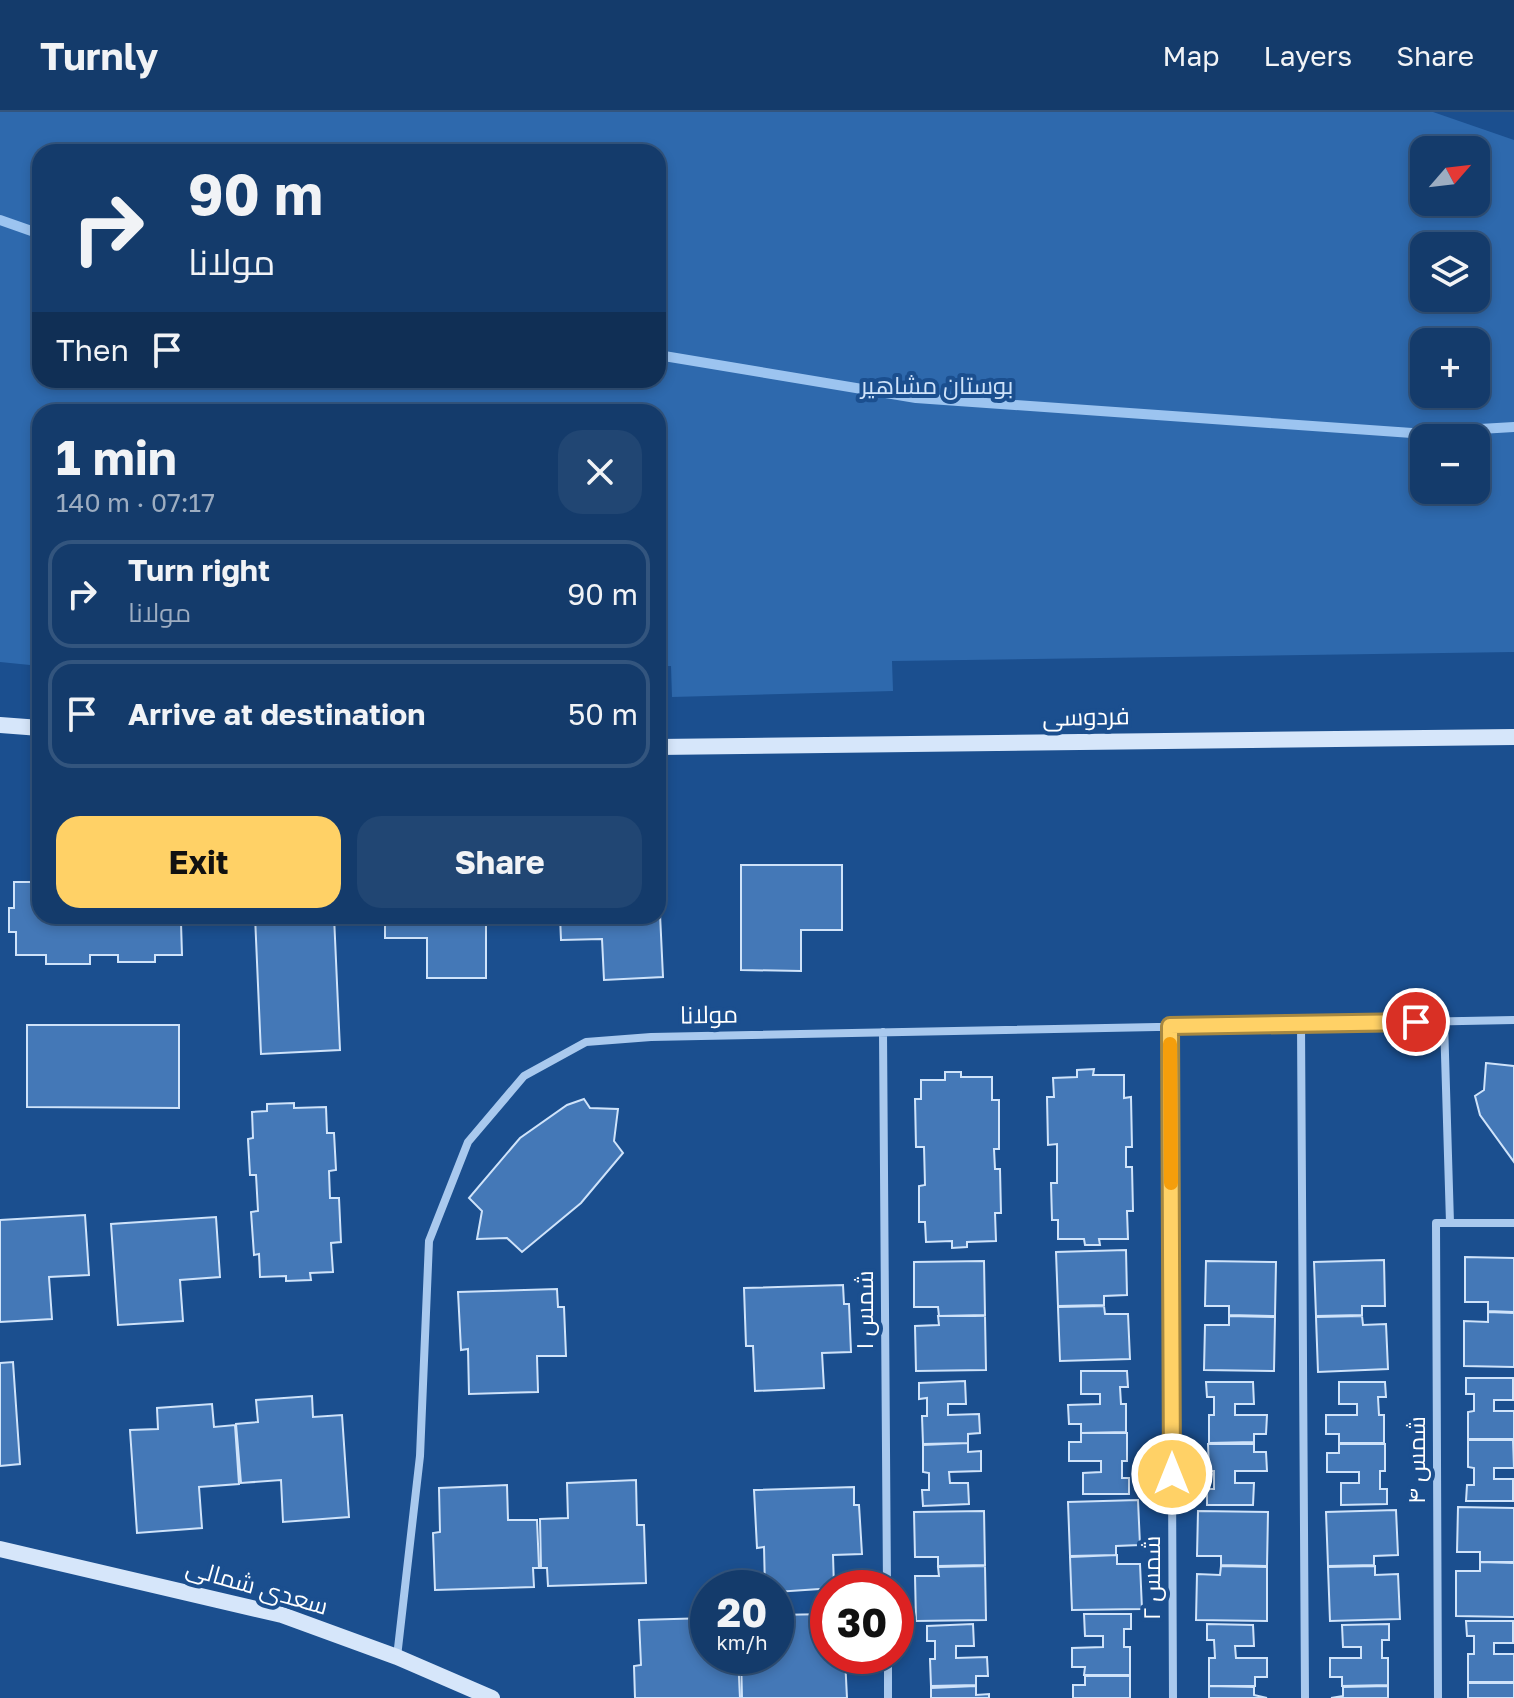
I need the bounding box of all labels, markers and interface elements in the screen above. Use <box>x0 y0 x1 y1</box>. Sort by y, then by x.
text: Turnly <box>40 33 158 78</box>
text: Map <box>1162 39 1220 72</box>
text: Layers <box>1264 39 1352 72</box>
text: Share <box>1396 39 1474 72</box>
north arrow <box>1410 136 1490 216</box>
map controls <box>1410 136 1490 504</box>
text: 90 m <box>188 160 323 227</box>
icon: right <box>56 176 160 280</box>
button: layers <box>1410 232 1490 312</box>
text: مولانا <box>188 240 275 283</box>
icon: arrive <box>145 328 189 372</box>
button: + <box>1410 328 1490 408</box>
text: Then <box>56 332 129 368</box>
park label: بوستان مشاهیر <box>859 370 1013 400</box>
button: − <box>1410 424 1490 504</box>
text: 1 min <box>56 428 177 486</box>
button: close <box>558 430 642 514</box>
text: 140 m · 07:17 <box>56 487 215 518</box>
text: Turn right <box>128 552 270 588</box>
icon: right <box>60 572 104 616</box>
text: 90 m <box>567 576 638 612</box>
text: مولانا <box>128 597 191 628</box>
icon: arrive <box>60 692 104 736</box>
text: Arrive at destination <box>128 696 425 732</box>
text: 50 m <box>568 696 638 732</box>
street label: فردوسی <box>1042 700 1130 732</box>
button: Exit <box>56 816 341 908</box>
button: Share <box>357 816 642 908</box>
pin <box>1382 988 1450 1056</box>
street label: مولانا <box>680 998 738 1029</box>
icon: arrive <box>1394 1000 1438 1044</box>
street label: شمس ۱ <box>849 1270 879 1350</box>
street label: شمس ۴ <box>1401 1416 1431 1504</box>
position arrow <box>1130 1432 1214 1516</box>
street label: شمس ۲ <box>1136 1536 1166 1620</box>
street label: سعدی شمالی <box>183 1551 332 1621</box>
speed limit sign: 30 <box>810 1570 914 1674</box>
text: 20 <box>717 1588 767 1636</box>
text: km/h <box>717 1630 767 1654</box>

